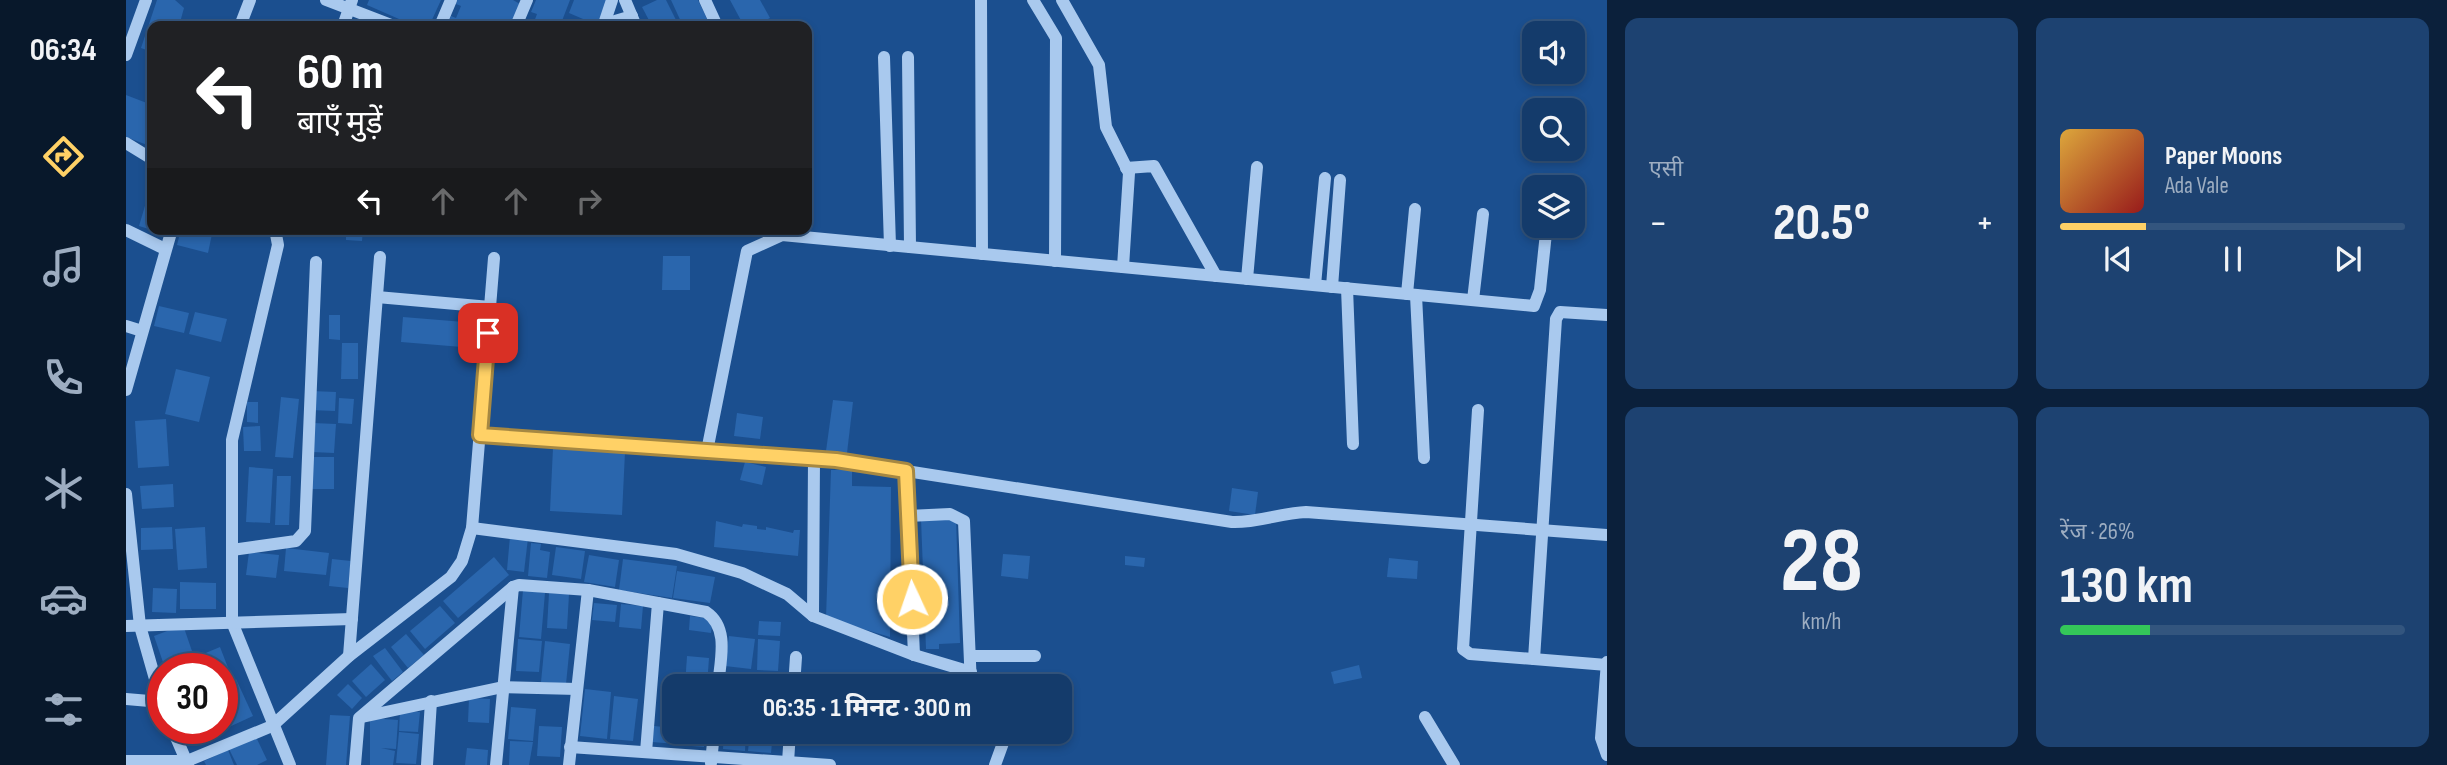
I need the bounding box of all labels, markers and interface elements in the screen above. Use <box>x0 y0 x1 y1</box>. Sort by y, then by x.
map controls <box>1522 21 1585 238</box>
button: sound <box>1522 21 1585 84</box>
text: 06:34 <box>30 31 96 70</box>
text: 60 m <box>297 44 384 103</box>
icon: left <box>182 49 273 140</box>
button: search <box>1522 98 1585 161</box>
text: बाएँ मुड़ें <box>297 104 383 143</box>
icon: directions <box>39 132 88 181</box>
text: Paper Moons <box>2165 141 2282 172</box>
text: एसी <box>1649 155 1683 183</box>
text: Ada Vale <box>2165 172 2229 200</box>
button: layers <box>1522 175 1585 238</box>
icon: left <box>351 182 389 220</box>
icon: ahead <box>424 182 462 220</box>
icon: ahead <box>497 182 535 220</box>
icon: right <box>570 182 608 220</box>
text: 20.5° <box>1773 192 1870 255</box>
text: − <box>1649 201 1668 246</box>
text: + <box>1975 201 1994 246</box>
icon: previous <box>2099 240 2137 278</box>
icon: pause <box>2214 240 2252 278</box>
icon: next <box>2329 240 2367 278</box>
icon: music <box>39 242 88 291</box>
pin <box>458 303 518 363</box>
icon: arrive <box>469 314 507 352</box>
icon: phone <box>39 353 88 402</box>
icon: climate <box>39 464 88 513</box>
text: 28 <box>1780 508 1863 617</box>
text: रेंज · 26% <box>2060 518 2135 546</box>
text: 130 km <box>2060 555 2193 618</box>
position arrow <box>875 562 949 636</box>
icon: car <box>39 574 88 623</box>
text: km/h <box>1802 608 1841 636</box>
speed limit sign: 30 <box>147 653 238 744</box>
icon: filters <box>39 685 88 734</box>
text: 06:35 · 1 मिनट · 300 m <box>763 693 971 724</box>

